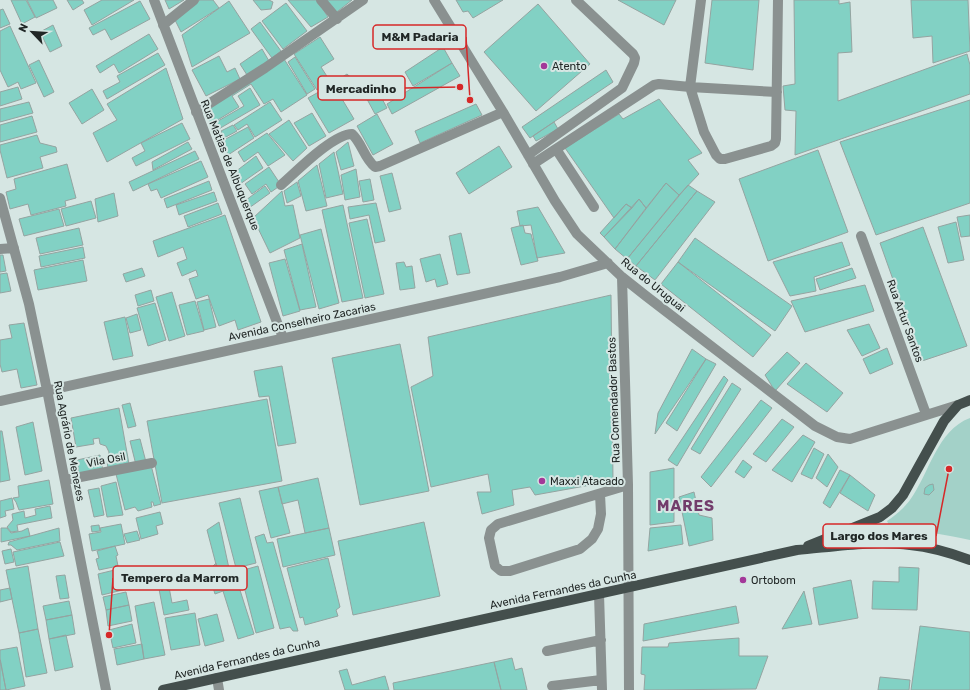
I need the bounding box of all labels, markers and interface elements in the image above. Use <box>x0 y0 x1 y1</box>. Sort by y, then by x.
north arrow <box>12 12 52 52</box>
text: N <box>16 22 31 34</box>
callout: M&M Padaria <box>373 25 466 49</box>
text: M&M Padaria <box>382 30 459 44</box>
place label: Atento <box>552 60 587 73</box>
marker: Atento <box>539 61 549 71</box>
callout: Mercadinho <box>318 76 405 100</box>
text: Mercadinho <box>326 82 396 96</box>
street label: Rua Matias de Albuquerque <box>198 98 262 232</box>
street label: Rua do Uruguai <box>618 255 688 315</box>
street label: Rua Artur Santos <box>884 278 926 365</box>
street label: Avenida Conselheiro Zacarias <box>227 300 377 344</box>
street label: Rua Comendador Bastos <box>605 336 623 463</box>
street label: Rua Agrário de Menezes <box>51 380 87 503</box>
street label: Vila Osil <box>85 450 127 470</box>
place label: Maxxi Atacado <box>550 475 624 488</box>
marker: Maxxi Atacado <box>537 476 547 486</box>
district label: MARES <box>657 497 715 515</box>
callout: Largo dos Mares <box>823 524 936 548</box>
text: Largo dos Mares <box>830 529 928 543</box>
callout: Tempero da Marrom <box>113 566 247 590</box>
street label: Avenida Fernandes da Cunha <box>489 568 637 612</box>
text: Tempero da Marrom <box>121 571 239 585</box>
place label: Ortobom <box>751 574 796 587</box>
marker: Ortobom <box>738 575 748 585</box>
street label: Avenida Fernandes da Cunha <box>173 636 321 682</box>

